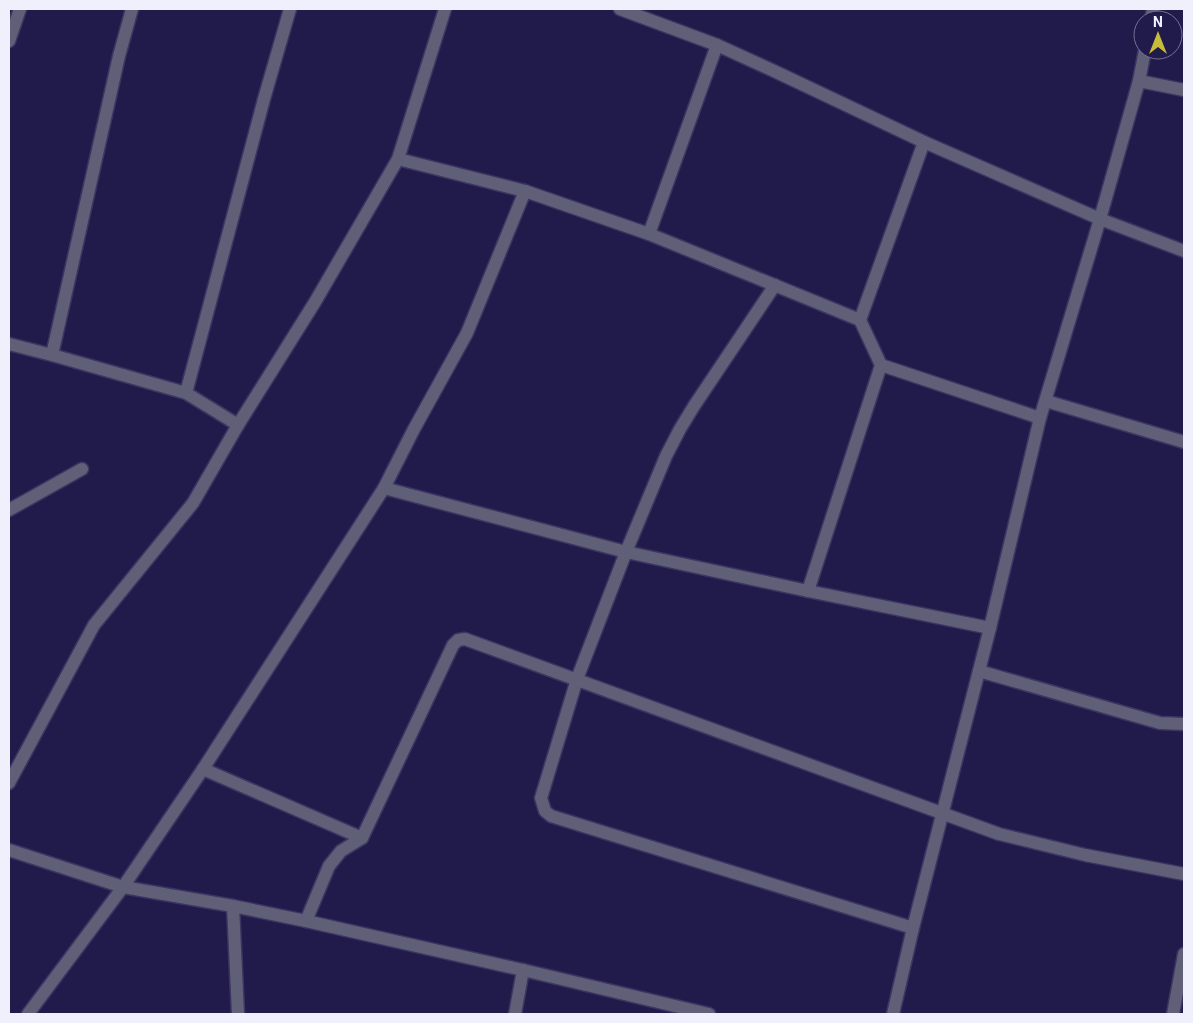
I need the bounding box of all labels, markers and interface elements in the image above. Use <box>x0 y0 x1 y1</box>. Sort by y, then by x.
north arrow <box>1133 10 1183 60</box>
text: N <box>1153 14 1163 30</box>

